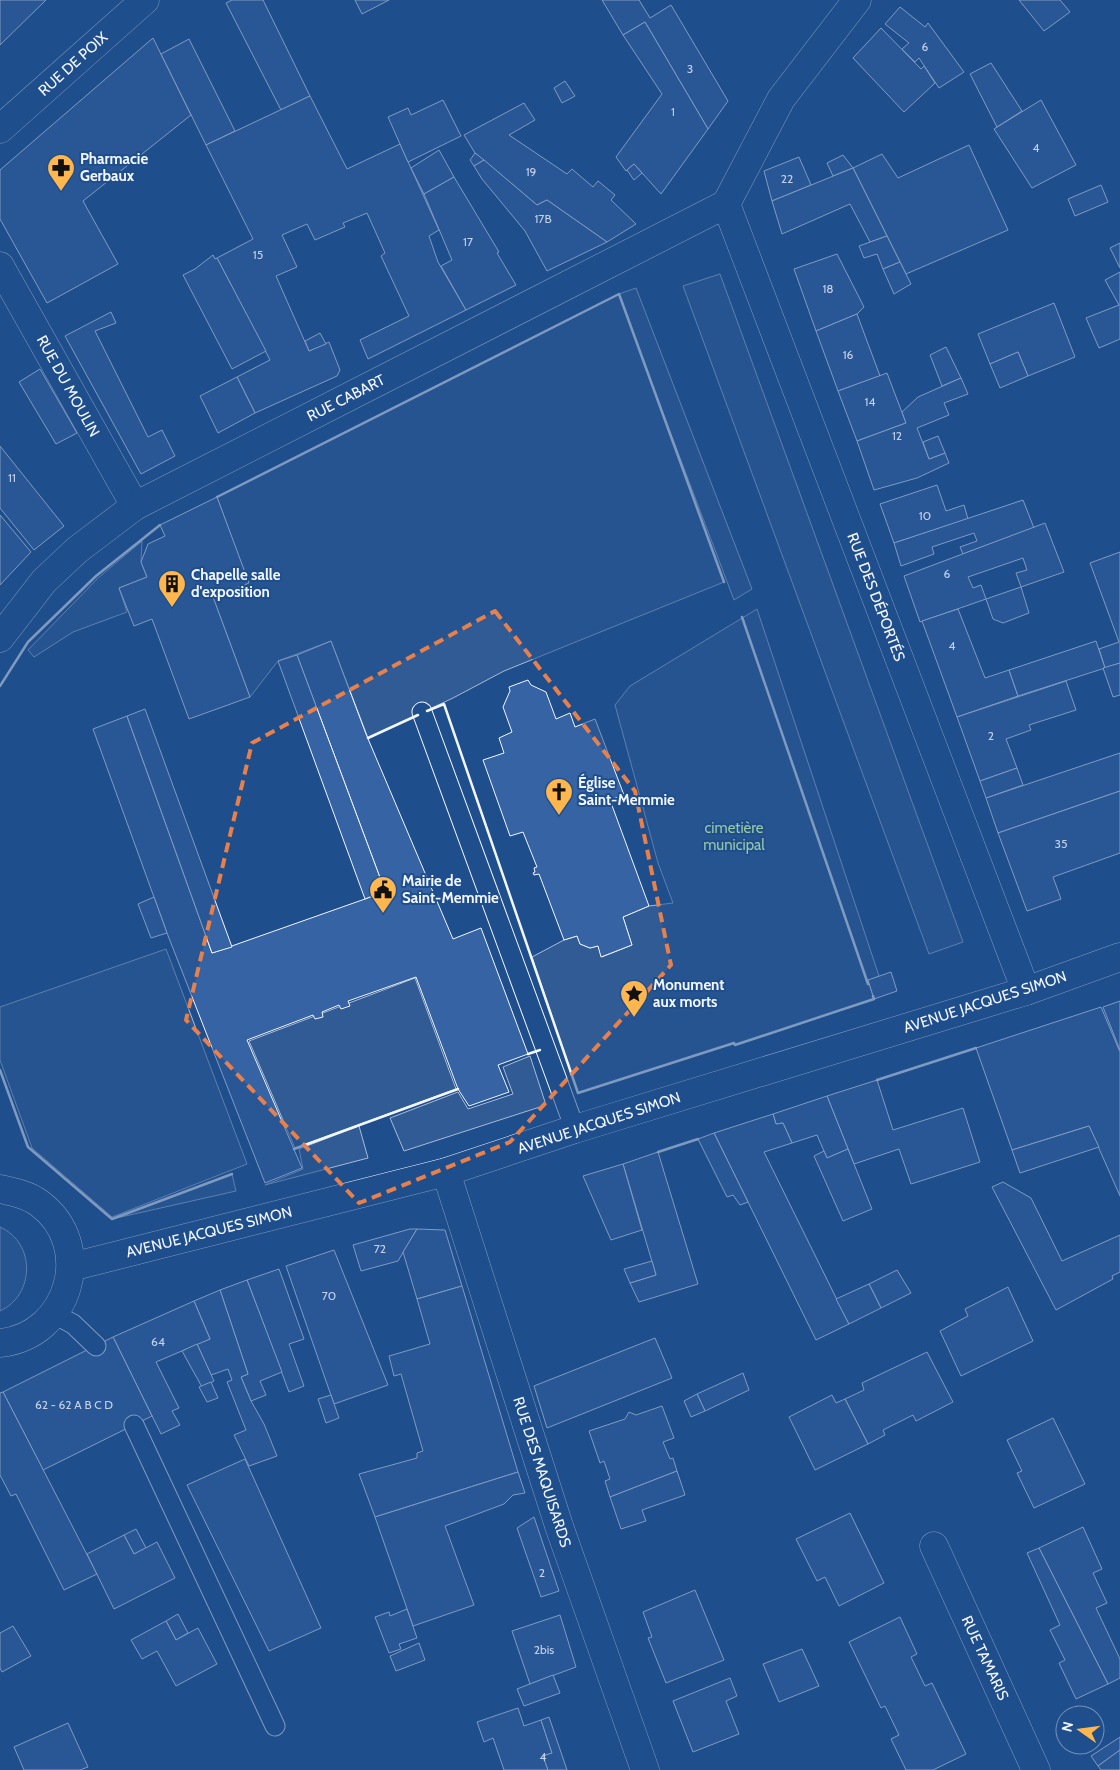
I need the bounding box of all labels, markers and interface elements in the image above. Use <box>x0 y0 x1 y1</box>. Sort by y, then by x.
street label: RUE DE POIX <box>35 28 111 100</box>
house number: 6 <box>922 39 929 54</box>
house number: 3 <box>687 61 693 76</box>
house number: 1 <box>671 104 675 119</box>
house number: 4 <box>1033 140 1040 155</box>
place label: Pharmacie Gerbaux <box>80 150 148 185</box>
pharmacy icon: Pharmacie Gerbaux <box>46 153 76 192</box>
house number: 19 <box>526 164 537 179</box>
house number: 22 <box>781 171 793 186</box>
house number: 17B <box>534 211 552 226</box>
house number: 17 <box>463 234 473 249</box>
house number: 15 <box>253 247 263 262</box>
house number: 18 <box>822 281 834 296</box>
street label: RUE DU MOULIN <box>33 332 103 440</box>
house number: 16 <box>843 347 854 362</box>
street label: RUE CABART <box>304 371 388 425</box>
house number: 14 <box>865 394 875 409</box>
house number: 12 <box>892 428 902 443</box>
house number: 11 <box>8 470 16 485</box>
house number: 10 <box>919 508 931 523</box>
street label: RUE DES DÉPORTÉS <box>843 530 910 664</box>
place label: Chapelle salle d'exposition <box>191 566 281 601</box>
house number: 6 <box>944 566 951 581</box>
building icon: Chapelle salle d'exposition <box>157 569 187 608</box>
house number: 4 <box>949 638 956 653</box>
house number: 2 <box>988 728 994 743</box>
place label: Église Saint-Memmie <box>578 773 675 809</box>
church icon: Église Saint-Memmie <box>544 777 574 816</box>
park label: cimetière municipal <box>703 819 765 854</box>
house number: 35 <box>1055 836 1067 851</box>
place label: Mairie de Saint-Memmie <box>402 872 499 907</box>
public building icon: Mairie de Saint-Memmie <box>368 875 398 914</box>
street label: AVENUE JACQUES SIMON <box>901 967 1069 1037</box>
place label: Monument aux morts <box>653 976 724 1011</box>
place icon: Monument aux morts <box>619 979 649 1018</box>
street label: AVENUE JACQUES SIMON <box>515 1088 683 1158</box>
street label: AVENUE JACQUES SIMON <box>124 1203 294 1261</box>
house number: 72 <box>374 1241 386 1256</box>
house number: 70 <box>322 1288 336 1303</box>
house number: 64 <box>151 1334 165 1349</box>
street label: RUE DES MAQUISARDS <box>509 1394 575 1550</box>
house number: 62 - 62 A B C D <box>35 1397 113 1412</box>
house number: 2 <box>539 1565 545 1580</box>
street label: RUE TAMARIS <box>958 1613 1012 1703</box>
house number: 2bis <box>534 1642 554 1657</box>
north arrow <box>1055 1705 1105 1755</box>
text: N <box>1057 1720 1077 1734</box>
house number: 4 <box>540 1749 547 1764</box>

